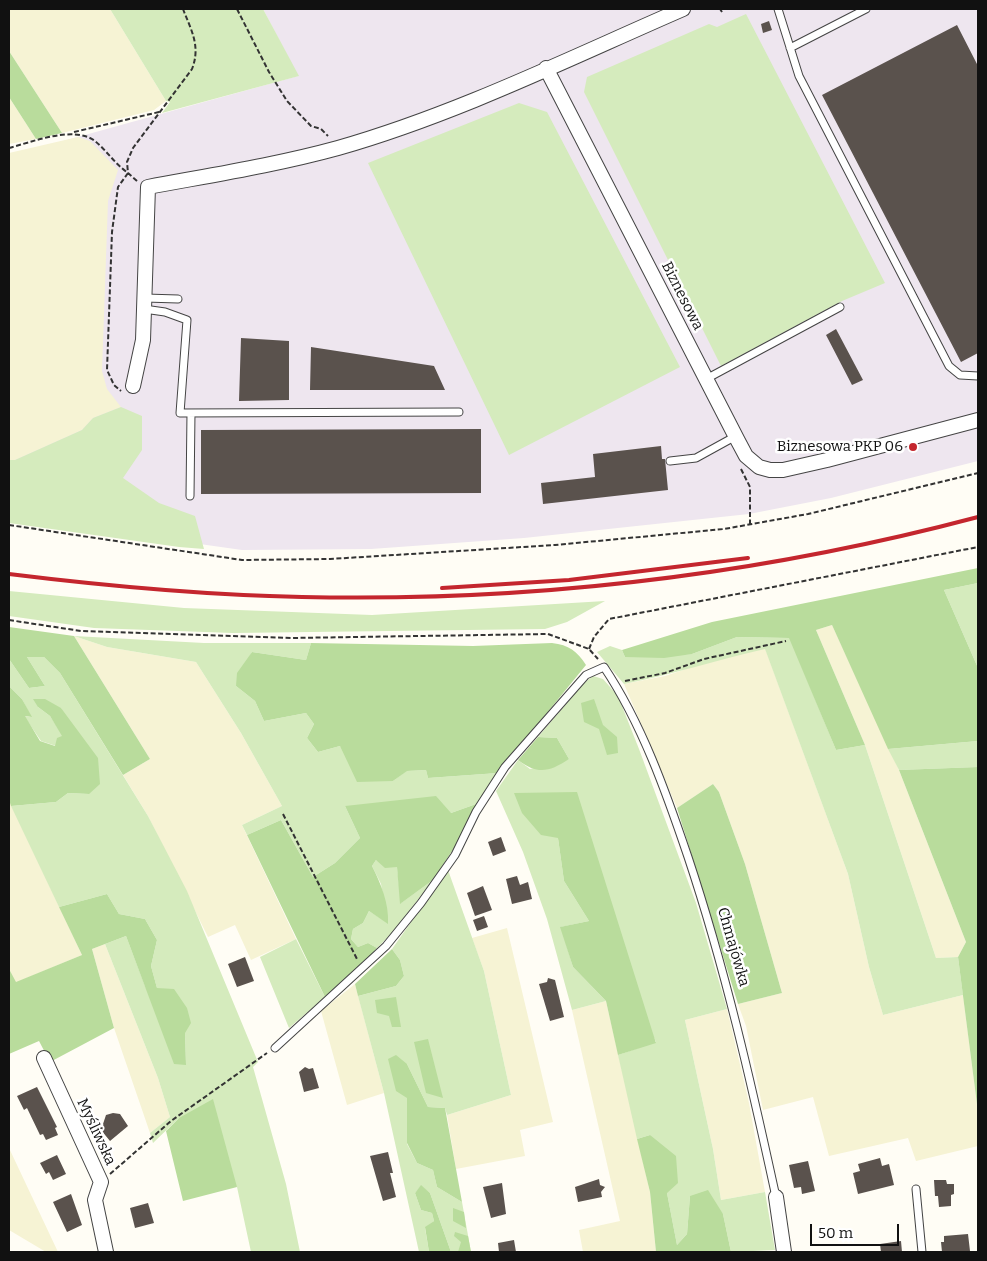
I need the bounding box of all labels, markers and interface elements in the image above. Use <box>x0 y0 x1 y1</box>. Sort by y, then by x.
street label: Biznesowa <box>657 259 707 333</box>
place label: Biznesowa PKP 06 <box>777 438 903 456</box>
marker: Biznesowa PKP 06 <box>907 441 919 453</box>
street label: Chmajówka <box>713 905 753 989</box>
street label: Myśliwska <box>73 1096 119 1168</box>
scale bar <box>812 1214 901 1246</box>
text: 50 m <box>818 1224 853 1242</box>

